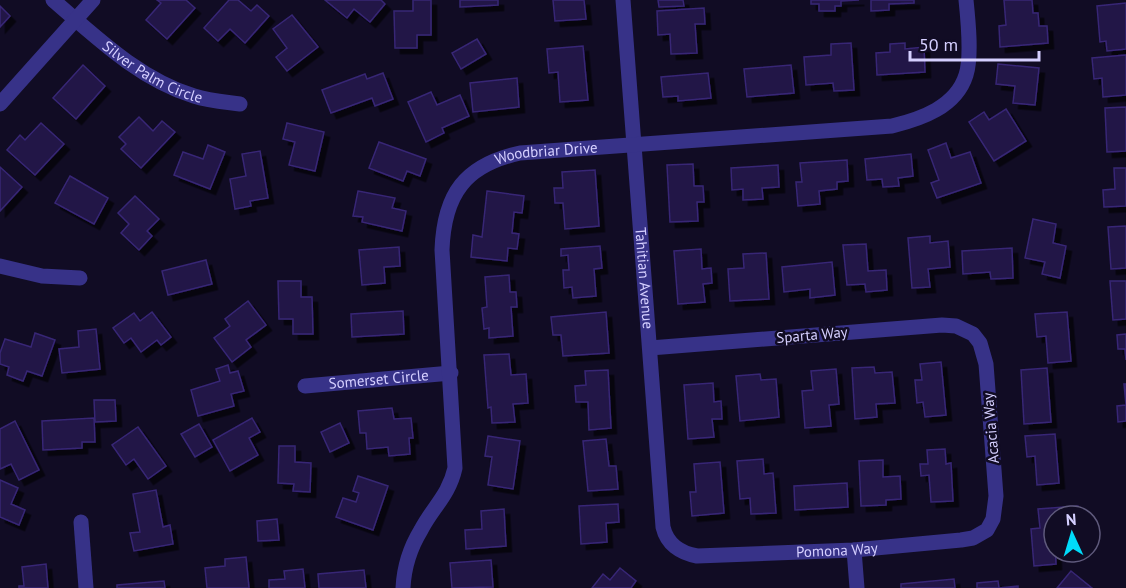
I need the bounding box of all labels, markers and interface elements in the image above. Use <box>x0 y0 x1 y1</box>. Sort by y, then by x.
scale bar <box>910 24 1039 62</box>
text: 50 m <box>919 33 958 56</box>
street label: Silver Palm Circle <box>99 36 205 107</box>
street label: Woodbriar Drive <box>492 137 598 169</box>
street label: Tahitian Avenue <box>631 227 658 330</box>
street label: Sparta Way <box>775 322 848 347</box>
street label: Somerset Circle <box>328 365 430 393</box>
street label: Acacia Way <box>978 392 1003 464</box>
north arrow <box>1042 504 1102 564</box>
text: N <box>1065 509 1077 529</box>
street label: Pomona Way <box>796 538 879 561</box>

